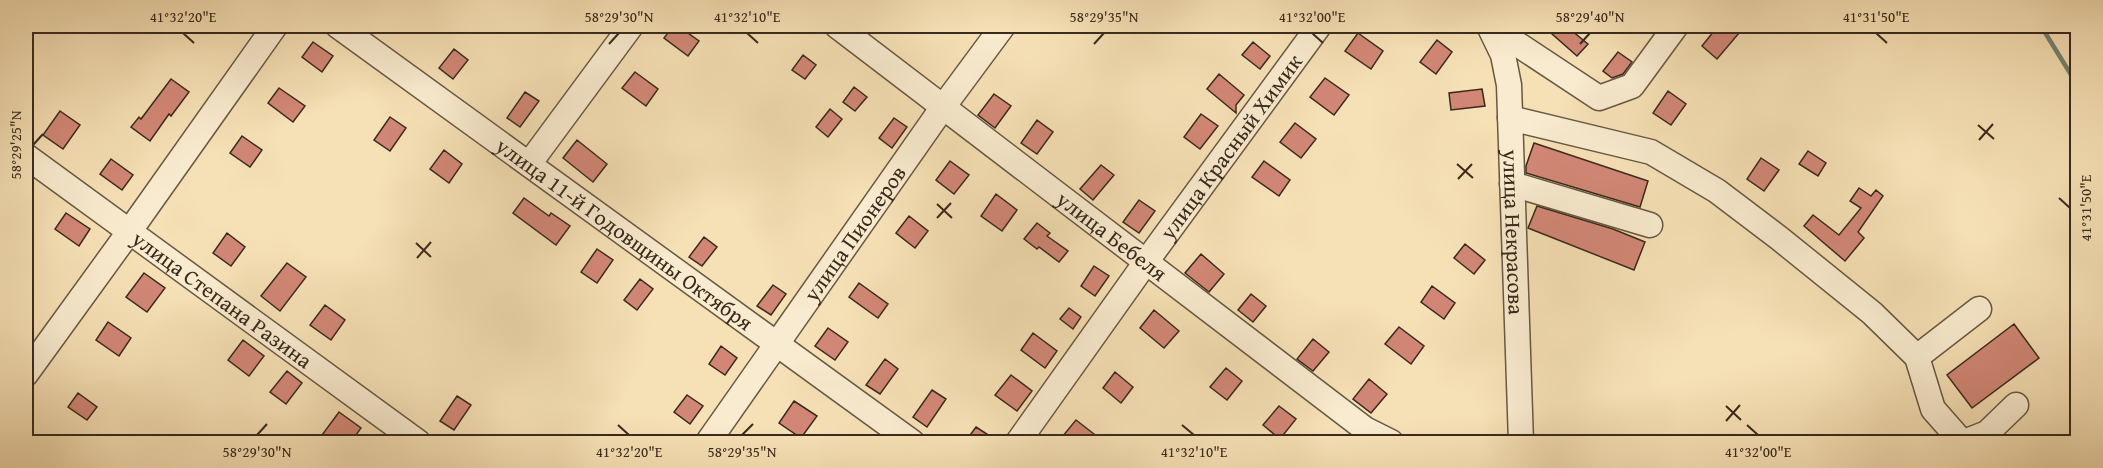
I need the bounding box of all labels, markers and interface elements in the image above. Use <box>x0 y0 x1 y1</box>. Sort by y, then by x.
text: 41°32'20"E <box>150 6 217 27</box>
text: 58°29'30"N <box>585 6 654 27</box>
text: 41°32'10"E <box>714 6 781 27</box>
text: 58°29'35"N <box>1070 6 1139 27</box>
text: 41°32'00"E <box>1279 6 1346 27</box>
text: 58°29'40"N <box>1556 6 1625 27</box>
text: 41°31'50"E <box>1843 6 1910 27</box>
street label: улица Красный Химик <box>1151 47 1310 247</box>
text: 58°29'25"N <box>5 110 26 179</box>
street label: улица 11-й Годовщины Октября <box>489 129 760 338</box>
street label: улица Некрасова <box>1495 148 1533 316</box>
street label: улица Пионеров <box>795 159 913 309</box>
text: 41°31'50"E <box>2075 174 2096 241</box>
street label: улица Бебеля <box>1049 183 1174 289</box>
street label: улица Степана Разина <box>125 222 320 376</box>
text: 58°29'30"N <box>223 441 292 462</box>
text: 41°32'20"E <box>596 441 663 462</box>
text: 58°29'35"N <box>708 441 777 462</box>
text: 41°32'10"E <box>1161 441 1228 462</box>
text: 41°32'00"E <box>1725 441 1792 462</box>

